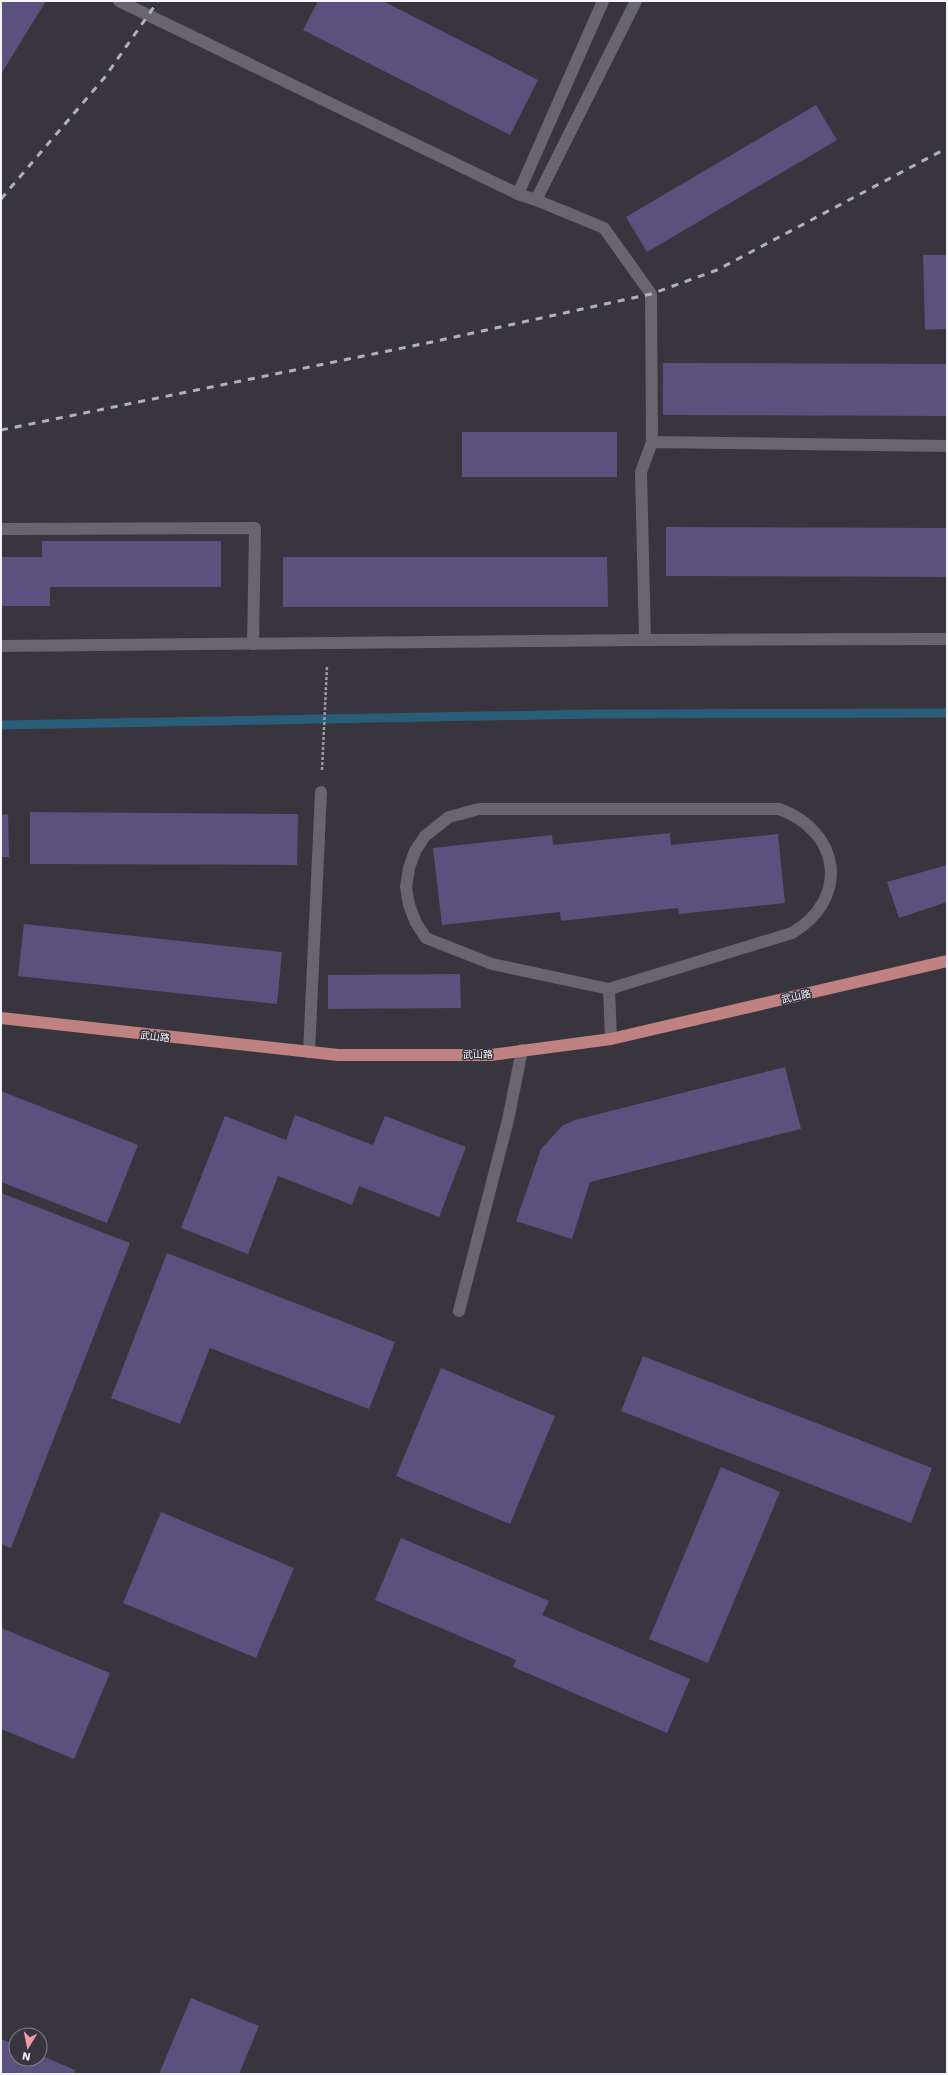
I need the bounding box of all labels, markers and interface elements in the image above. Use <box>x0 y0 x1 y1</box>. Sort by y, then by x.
street label: 武山路 <box>780 988 812 1005</box>
street label: 武山路 <box>139 1029 170 1044</box>
street label: 武山路 <box>463 1049 493 1060</box>
north arrow <box>8 2027 48 2067</box>
text: N <box>21 2049 31 2063</box>

